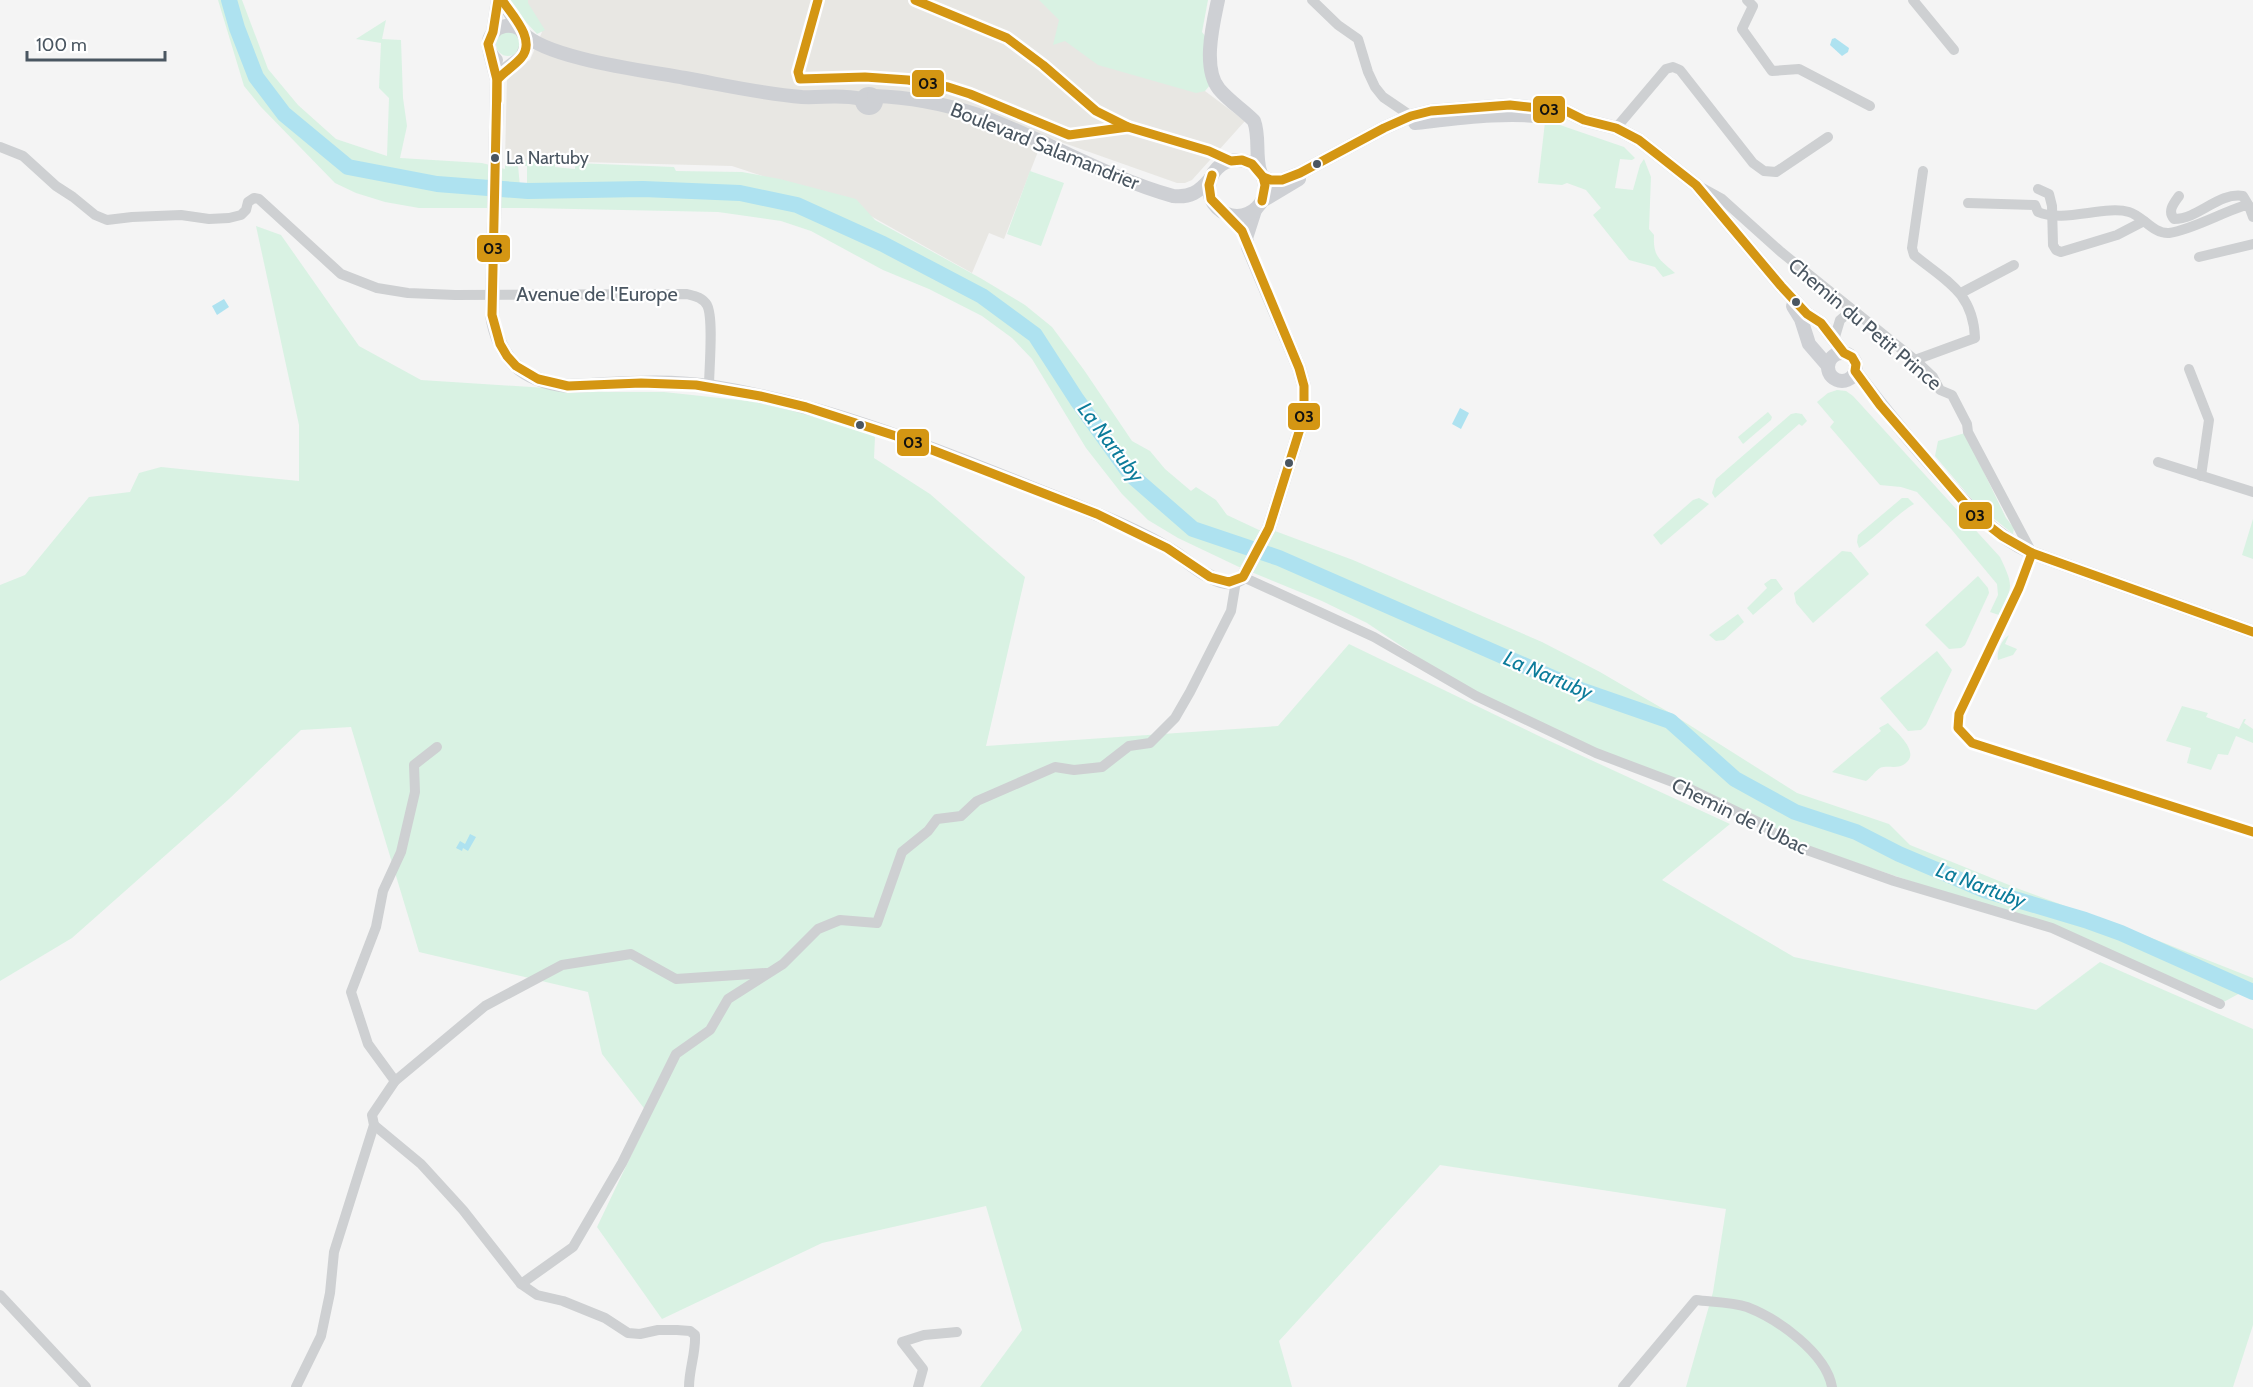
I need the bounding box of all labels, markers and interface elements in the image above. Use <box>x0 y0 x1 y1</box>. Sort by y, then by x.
scale bar <box>27 24 165 62</box>
text: 100 m <box>36 34 87 56</box>
line badge: 03 <box>911 69 945 98</box>
text: 03 <box>918 74 938 93</box>
line badge: 03 <box>1532 95 1566 124</box>
street label: Boulevard Salamandrier <box>947 97 1143 195</box>
text: 03 <box>1539 100 1559 119</box>
place label: La Nartuby <box>506 147 589 169</box>
marker: La Nartuby <box>489 152 501 164</box>
unlabelled marker <box>1311 158 1323 170</box>
line badge: 03 <box>476 234 511 263</box>
text: 03 <box>483 239 503 258</box>
street label: Chemin du Petit Prince <box>1783 253 1947 395</box>
street label: Avenue de l'Europe <box>516 282 678 306</box>
unlabelled marker <box>1790 296 1802 308</box>
water label: La Nartuby <box>1073 397 1150 488</box>
line badge: 03 <box>1287 402 1321 431</box>
text: 03 <box>1294 407 1314 426</box>
unlabelled marker <box>854 419 866 431</box>
line badge: 03 <box>896 428 930 457</box>
text: 03 <box>903 433 923 452</box>
unlabelled marker <box>1283 457 1295 469</box>
line badge: 03 <box>1958 501 1993 530</box>
text: 03 <box>1965 506 1985 525</box>
water label: La Nartuby <box>1500 645 1597 705</box>
street label: Chemin de l'Ubac <box>1668 773 1812 859</box>
water label: La Nartuby <box>1933 857 2031 914</box>

